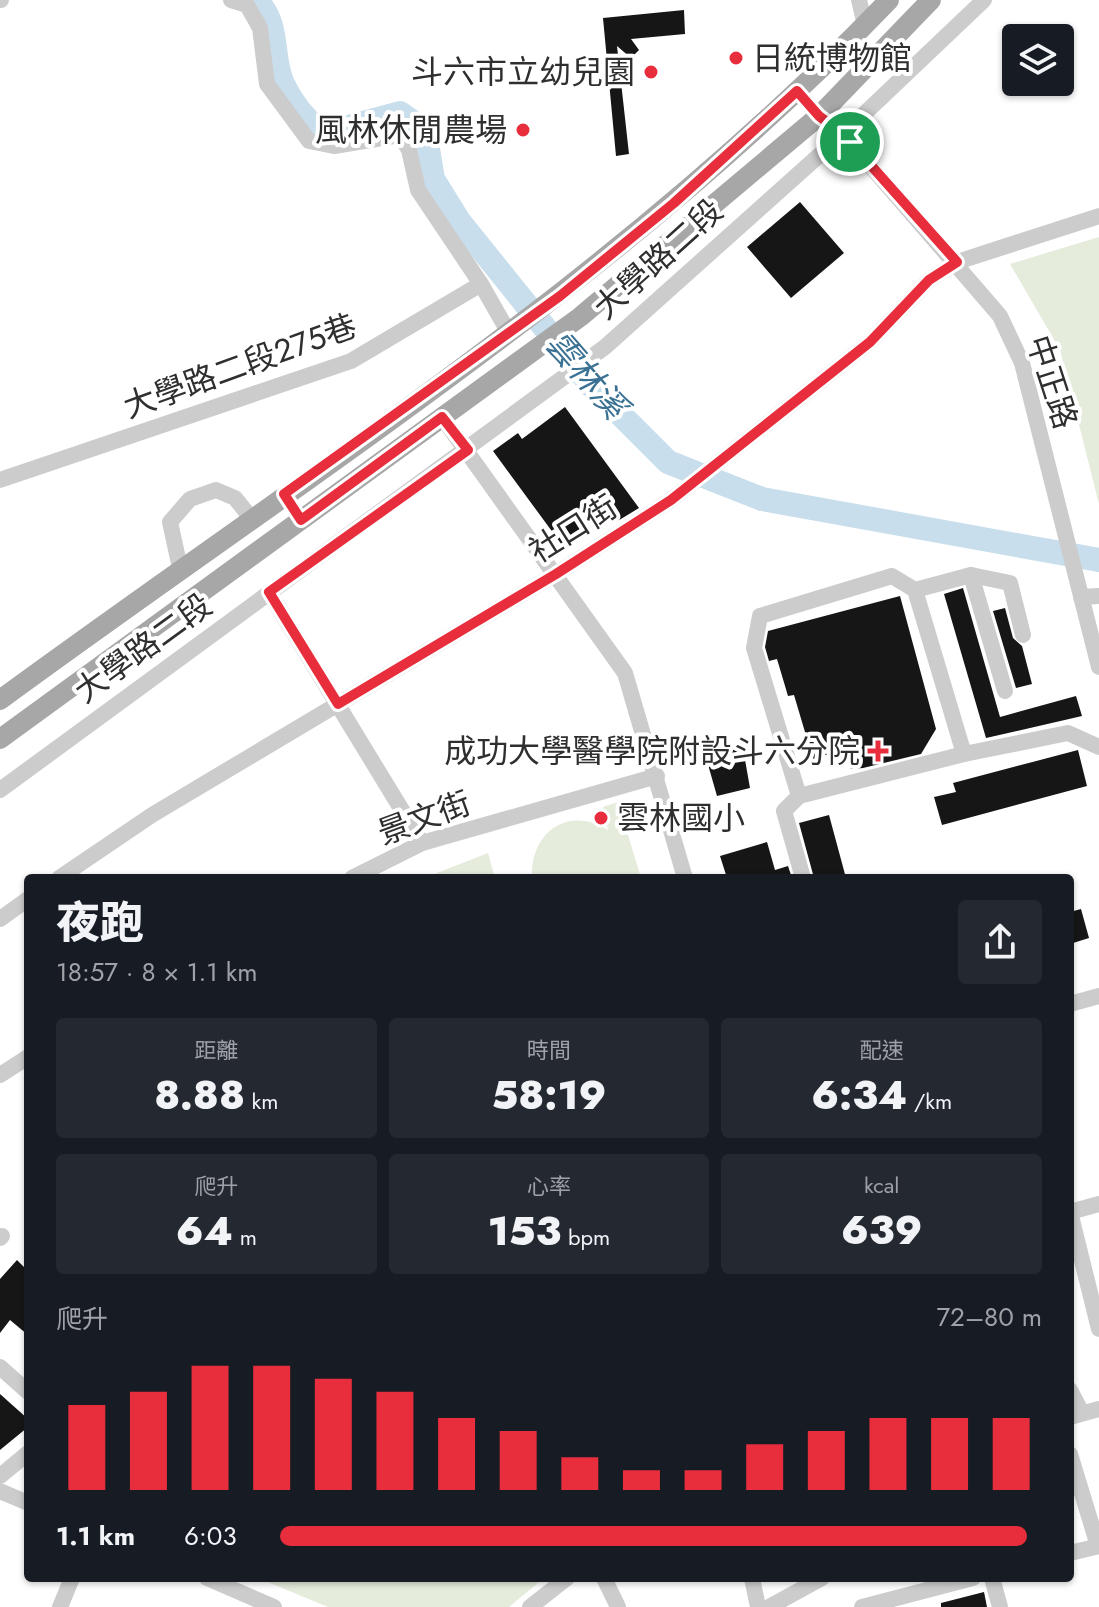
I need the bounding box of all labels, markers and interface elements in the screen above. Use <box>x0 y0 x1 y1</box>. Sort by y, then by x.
map controls <box>1002 24 1074 96</box>
button: layers <box>1002 24 1074 96</box>
place label: 日統博物館 <box>752 35 912 81</box>
place label: 斗六市立幼兒園 <box>411 49 635 95</box>
marker: 日統博物館 <box>727 49 745 67</box>
marker: 斗六市立幼兒園 <box>642 63 660 81</box>
place label: 風林休閒農場 <box>315 107 507 153</box>
pin <box>816 108 884 176</box>
icon: arrive <box>828 120 872 164</box>
marker: 風林休閒農場 <box>514 121 532 139</box>
street label: 大學路二段 <box>583 188 733 330</box>
street label: 大學路二段275巷 <box>117 302 363 430</box>
water label: 雲林溪 <box>534 320 641 433</box>
street label: 中正路 <box>1015 329 1089 435</box>
street label: 社口街 <box>520 484 626 574</box>
street label: 大學路二段 <box>65 582 221 714</box>
place label: 成功大學醫學院附設斗六分院 <box>444 728 860 774</box>
marker: 成功大學醫學院附設斗六分院 <box>867 740 889 762</box>
street label: 景文街 <box>371 780 477 856</box>
place label: 雲林國小 <box>617 795 745 841</box>
marker: 雲林國小 <box>592 809 610 827</box>
text: 夜跑 <box>56 891 144 955</box>
button: share <box>958 900 1042 984</box>
text: 18:57 · 8 × 1.1 km <box>56 953 257 991</box>
text: 距離 <box>194 1034 238 1066</box>
text: 時間 <box>527 1034 571 1066</box>
text: 配速 <box>860 1034 904 1066</box>
text: 8.88 <box>154 1066 245 1124</box>
text: 58:19 <box>492 1066 606 1124</box>
text: 6:34 <box>811 1066 907 1124</box>
text: km <box>245 1085 278 1117</box>
text: /km <box>907 1085 952 1117</box>
text: kcal <box>864 1169 899 1201</box>
text: 爬升 <box>194 1170 238 1202</box>
text: 心率 <box>527 1170 571 1202</box>
text: 639 <box>841 1201 922 1259</box>
text: 64 <box>176 1202 233 1260</box>
text: 153 <box>488 1202 561 1260</box>
text: m <box>233 1221 257 1253</box>
text: bpm <box>561 1221 610 1253</box>
text: 72–80 m <box>936 1298 1042 1336</box>
text: 爬升 <box>56 1300 108 1338</box>
text: 1.1 km <box>56 1517 135 1555</box>
text: 6:03 <box>184 1517 237 1555</box>

